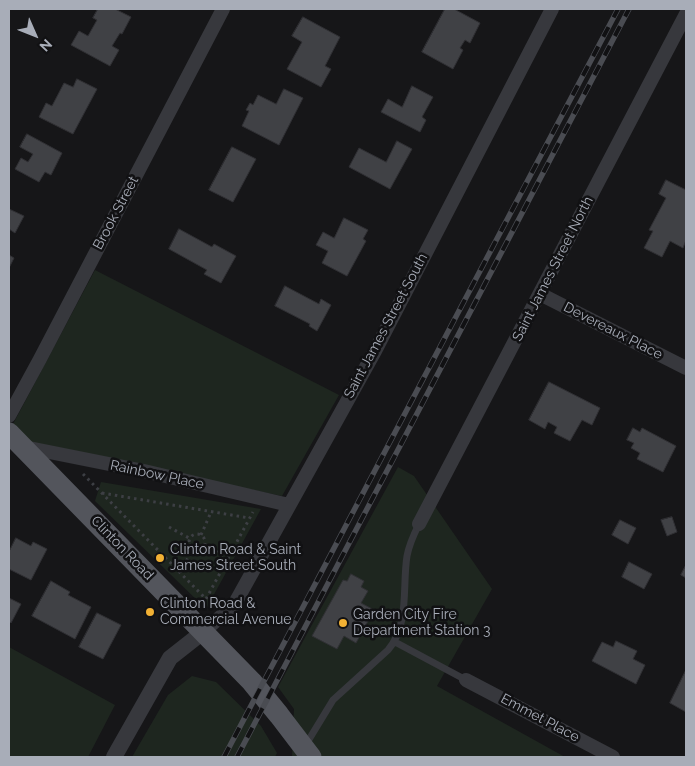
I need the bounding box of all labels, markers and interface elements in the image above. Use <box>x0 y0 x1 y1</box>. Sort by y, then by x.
north arrow <box>10 10 60 60</box>
text: N <box>36 36 55 55</box>
street label: Brook Street <box>90 174 142 252</box>
street label: Saint James Street North <box>509 194 597 344</box>
street label: Saint James Street South <box>341 251 431 401</box>
street label: Devereaux Place <box>561 299 665 363</box>
street label: Rainbow Place <box>109 457 205 493</box>
street label: Clinton Road <box>87 512 157 584</box>
place label: Clinton Road & Saint James Street South <box>170 542 301 574</box>
marker: Clinton Road & Saint James Street South <box>154 552 166 564</box>
place label: Clinton Road & Commercial Avenue <box>160 596 291 628</box>
marker: Clinton Road & Commercial Avenue <box>144 606 156 618</box>
place label: Garden City Fire Department Station 3 <box>353 607 490 640</box>
marker: Garden City Fire Department Station 3 <box>337 617 349 629</box>
street label: Emmet Place <box>498 690 582 746</box>

